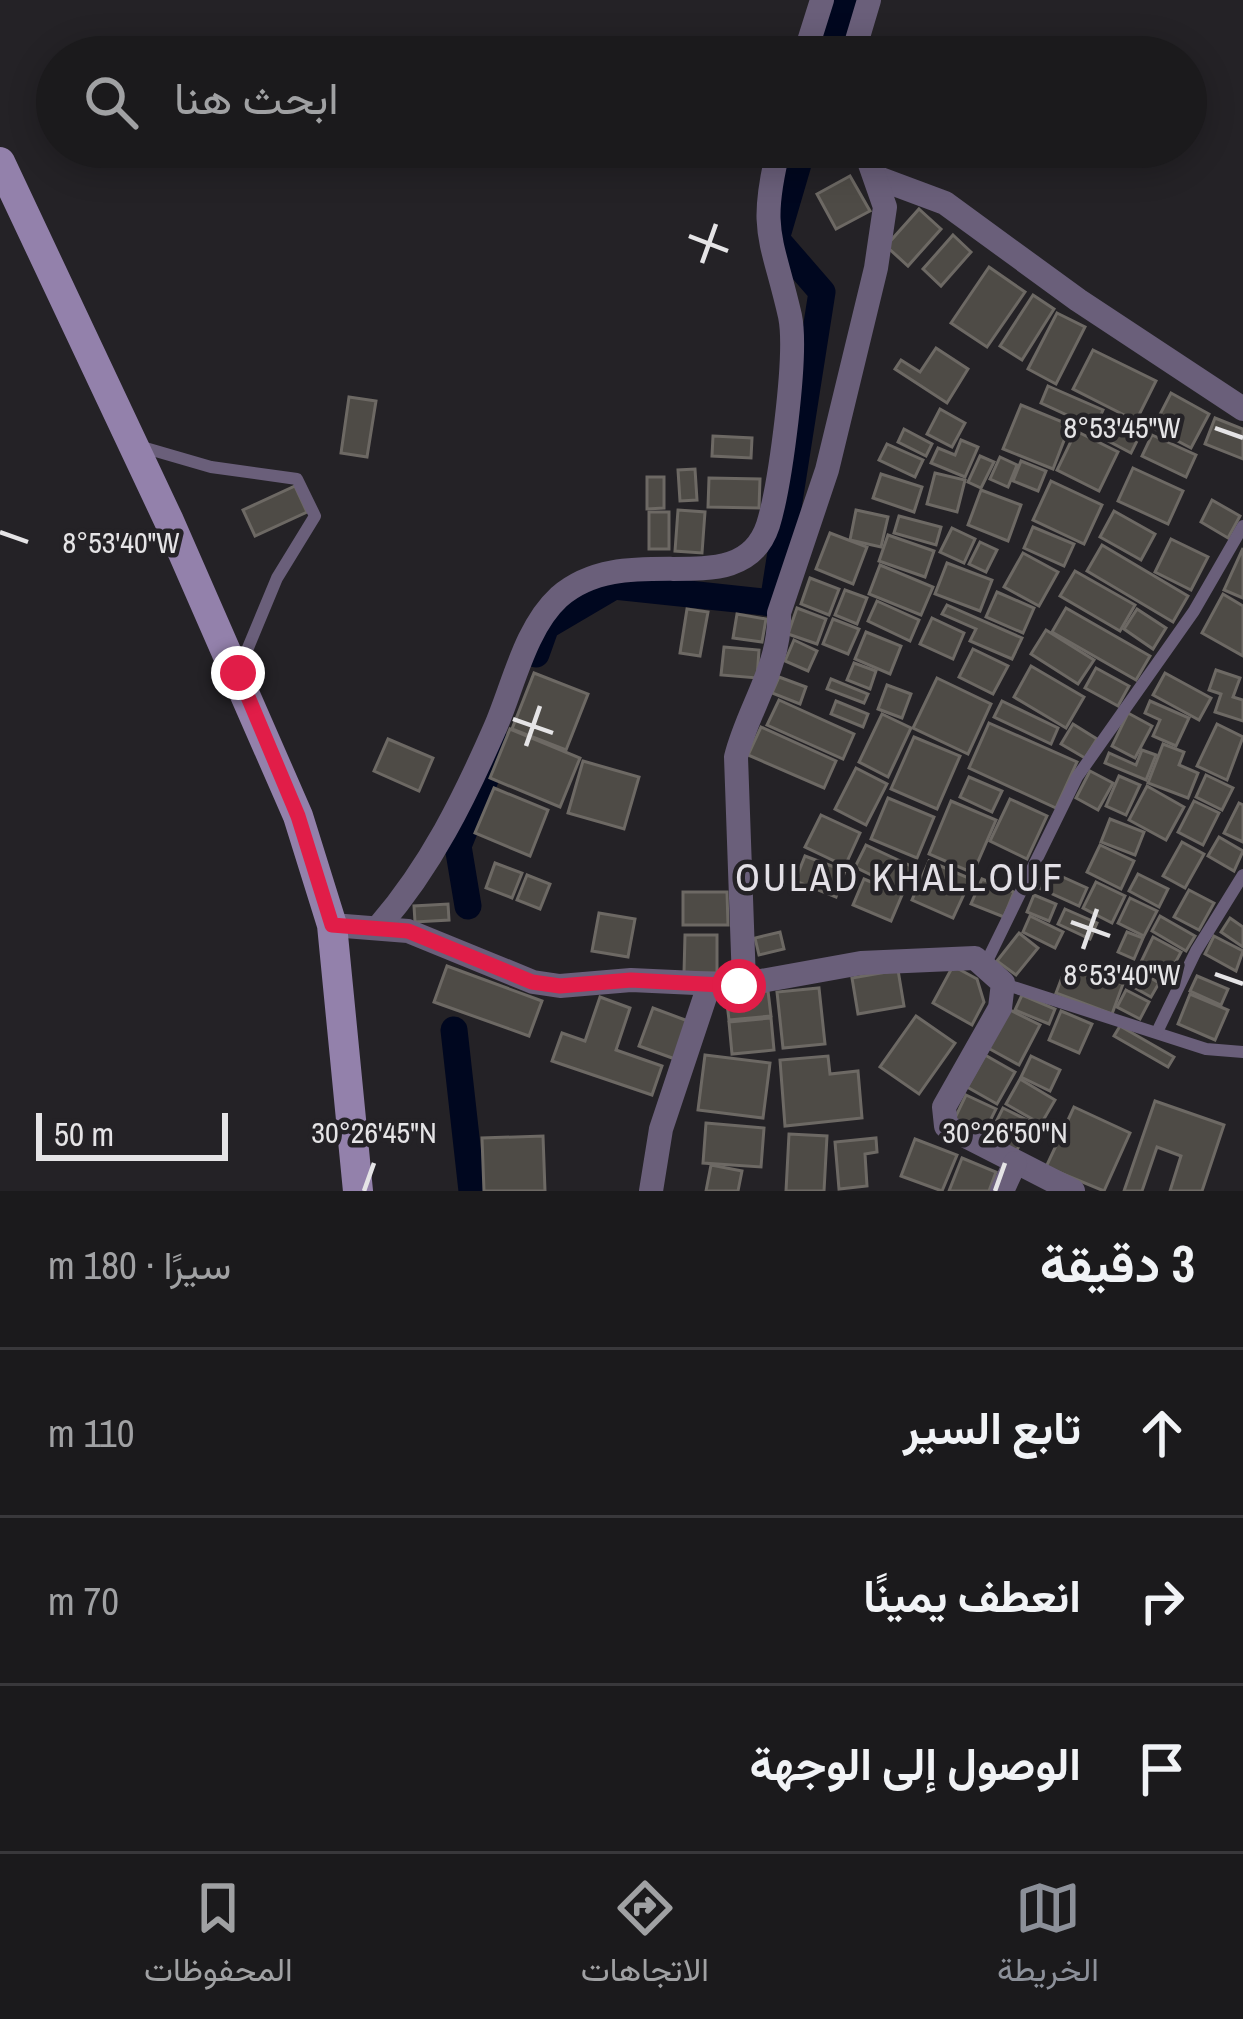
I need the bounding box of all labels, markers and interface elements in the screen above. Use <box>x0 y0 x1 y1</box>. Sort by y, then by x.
search box <box>36 36 1207 168</box>
text: ابحث هنا <box>174 67 339 128</box>
icon: search <box>78 69 144 135</box>
text: 8°53'45"W <box>1063 407 1181 447</box>
text: 8°53'40"W <box>62 522 180 562</box>
route end <box>211 646 265 700</box>
district label: OULAD KHALLOUF <box>735 851 1065 903</box>
text: 8°53'40"W <box>1063 954 1181 994</box>
route start <box>712 959 766 1013</box>
scale bar <box>36 1107 228 1160</box>
text: 50 m <box>54 1112 114 1156</box>
text: 30°26'45"N <box>311 1112 437 1152</box>
text: 30°26'50"N <box>942 1112 1068 1152</box>
text: 3 دقيقة <box>1040 1229 1195 1298</box>
text: سيرًا · 180 m <box>48 1239 231 1291</box>
text: تابع السير <box>903 1397 1081 1458</box>
icon: ahead <box>1129 1400 1195 1466</box>
text: 110 m <box>48 1407 135 1459</box>
text: انعطف يمينًا <box>863 1565 1081 1626</box>
icon: right <box>1129 1568 1195 1634</box>
text: 70 m <box>48 1575 119 1627</box>
text: الوصول إلى الوجهة <box>749 1733 1081 1794</box>
icon: arrive <box>1129 1736 1195 1802</box>
tab: المحفوظات <box>144 1875 293 1999</box>
tab: الاتجاهات <box>581 1875 709 1999</box>
tab: الخريطة <box>997 1875 1099 1999</box>

